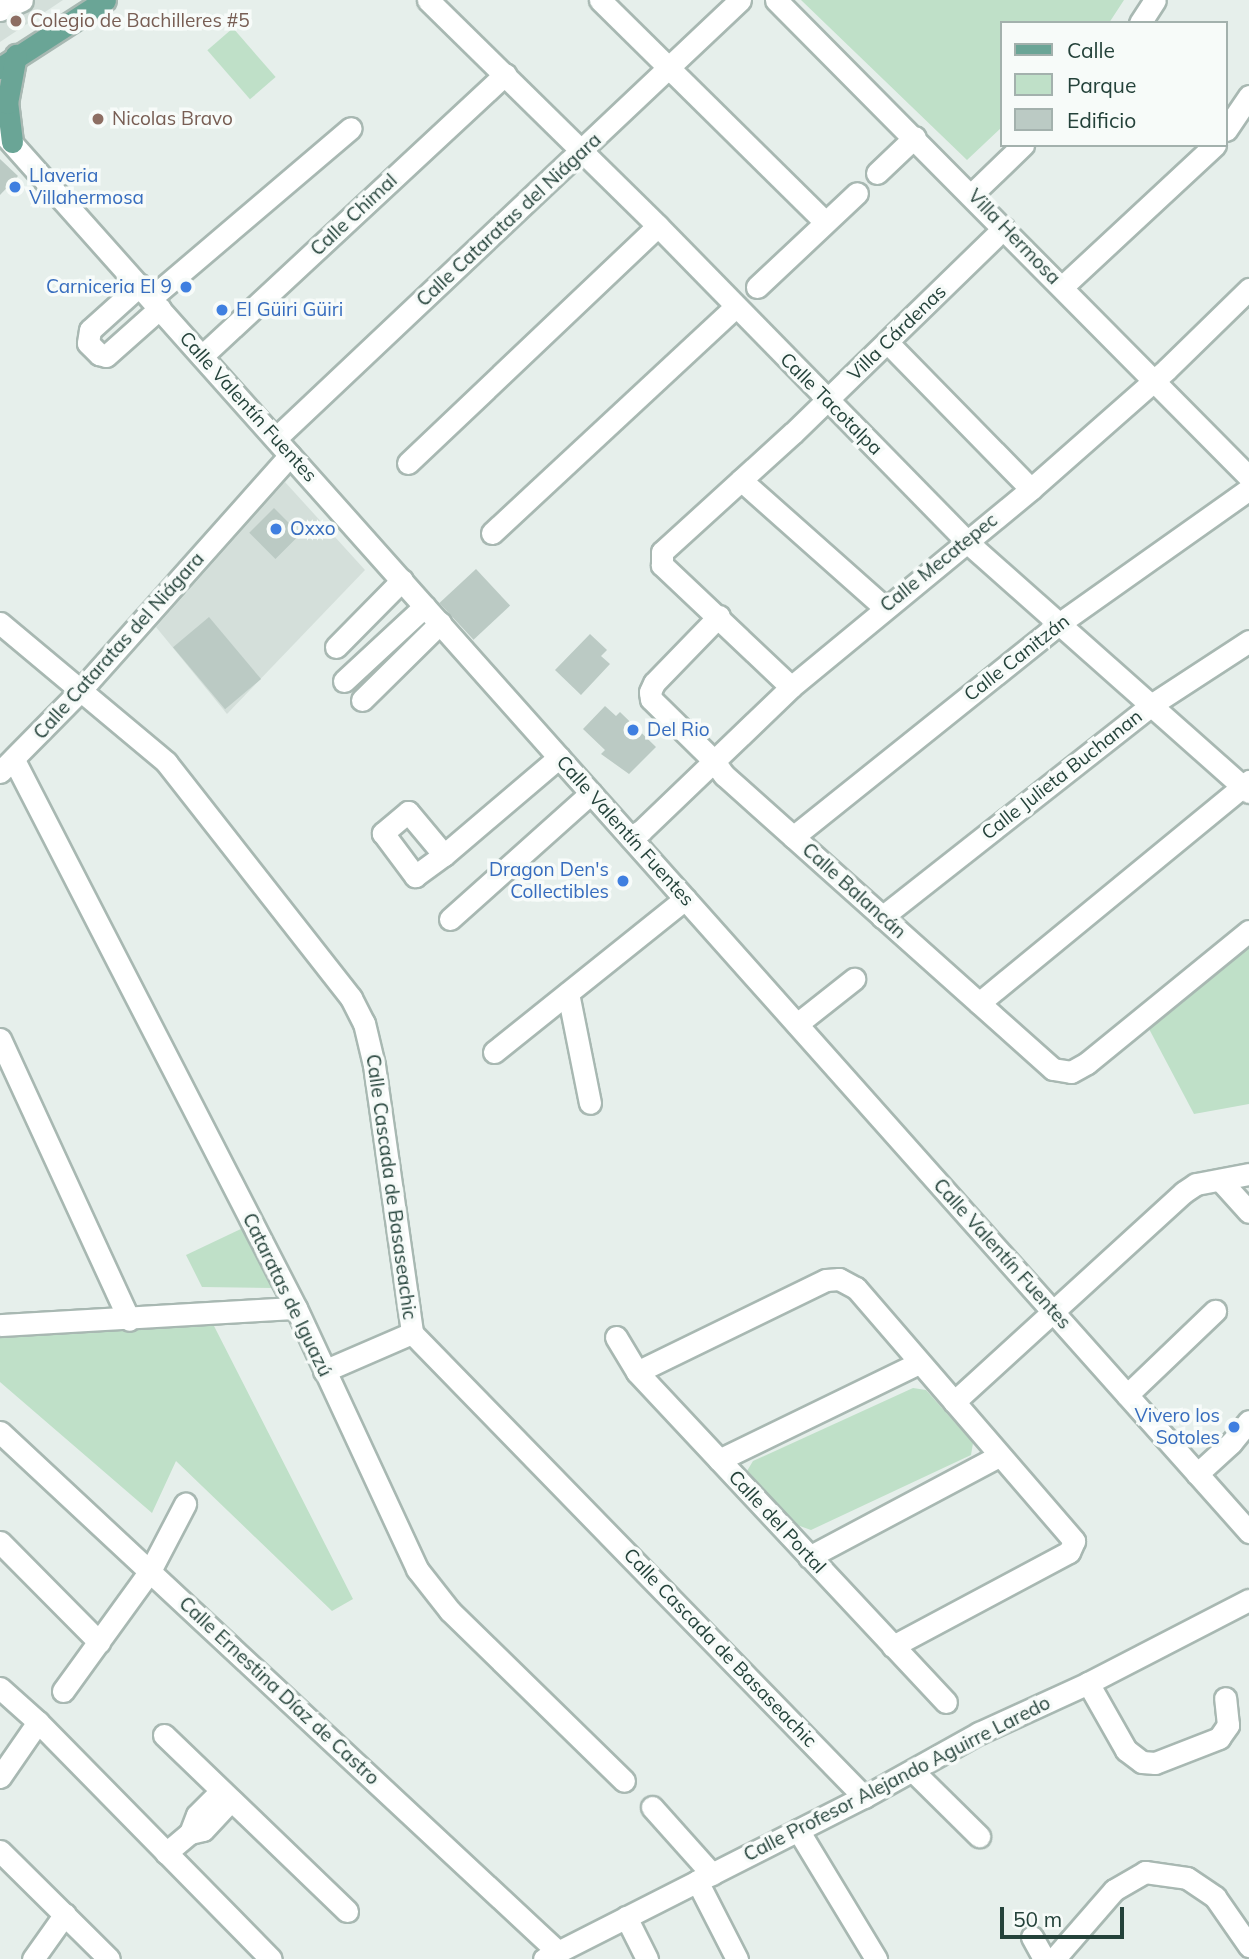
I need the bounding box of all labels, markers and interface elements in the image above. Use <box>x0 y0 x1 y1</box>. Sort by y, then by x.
place label: Colegio de Bachilleres #5 <box>30 10 250 32</box>
marker: Colegio de Bachilleres #5 <box>8 13 24 29</box>
legend <box>1000 21 1228 147</box>
text: Calle <box>1067 37 1115 63</box>
text: Parque <box>1067 72 1136 98</box>
text: Edificio <box>1067 107 1136 133</box>
place label: Nicolas Bravo <box>112 108 233 130</box>
marker: Nicolas Bravo <box>90 111 106 127</box>
street label: Calle Cataratas del Niágara <box>412 129 606 311</box>
place label: Llaveria Villahermosa <box>29 165 144 209</box>
street label: Calle Chimal <box>306 169 402 261</box>
marker: Llaveria Villahermosa <box>7 179 23 195</box>
street label: Villa Hermosa <box>963 185 1065 289</box>
place label: Carniceria El 9 <box>46 276 172 298</box>
marker: Carniceria El 9 <box>178 279 194 295</box>
street label: Villa Cárdenas <box>843 280 951 386</box>
place label: El Güiri Güiri <box>236 299 343 321</box>
marker: El Güiri Güiri <box>214 302 230 318</box>
street label: Calle Valentín Fuentes <box>174 327 322 487</box>
street label: Calle Tacotalpa <box>775 348 887 460</box>
street label: Calle Mecatepec <box>876 509 1002 617</box>
place label: Oxxo <box>290 518 336 540</box>
marker: Oxxo <box>268 521 284 537</box>
street label: Calle Cataratas del Niágara <box>29 548 209 744</box>
street label: Calle Canitzán <box>960 610 1074 706</box>
street label: Calle Julieta Buchanan <box>977 705 1147 845</box>
place label: Del Rio <box>647 719 710 741</box>
marker: Del Rio <box>625 722 641 738</box>
street label: Calle Valentín Fuentes <box>551 751 699 911</box>
street label: Calle Balancán <box>797 838 911 944</box>
place label: Dragon Den's Collectibles <box>489 859 609 903</box>
marker: Dragon Den's Collectibles <box>615 873 631 889</box>
street label: Calle Cascada de Basaseachic <box>361 1053 421 1321</box>
street label: Calle Valentín Fuentes <box>928 1174 1076 1334</box>
street label: Cataratas de Iguazú <box>238 1210 336 1380</box>
place label: Vivero los Sotoles <box>1135 1405 1220 1449</box>
marker: Vivero los Sotoles <box>1226 1419 1242 1435</box>
street label: Calle del Portal <box>724 1466 830 1578</box>
street label: Calle Cascada de Basaseachic <box>619 1544 821 1752</box>
street label: Calle Ernestina Díaz de Castro <box>174 1592 384 1790</box>
street label: Calle Profesor Alejando Aguirre Laredo <box>740 1691 1054 1867</box>
scale bar <box>1004 1892 1128 1936</box>
text: 50 m <box>1013 1906 1062 1932</box>

